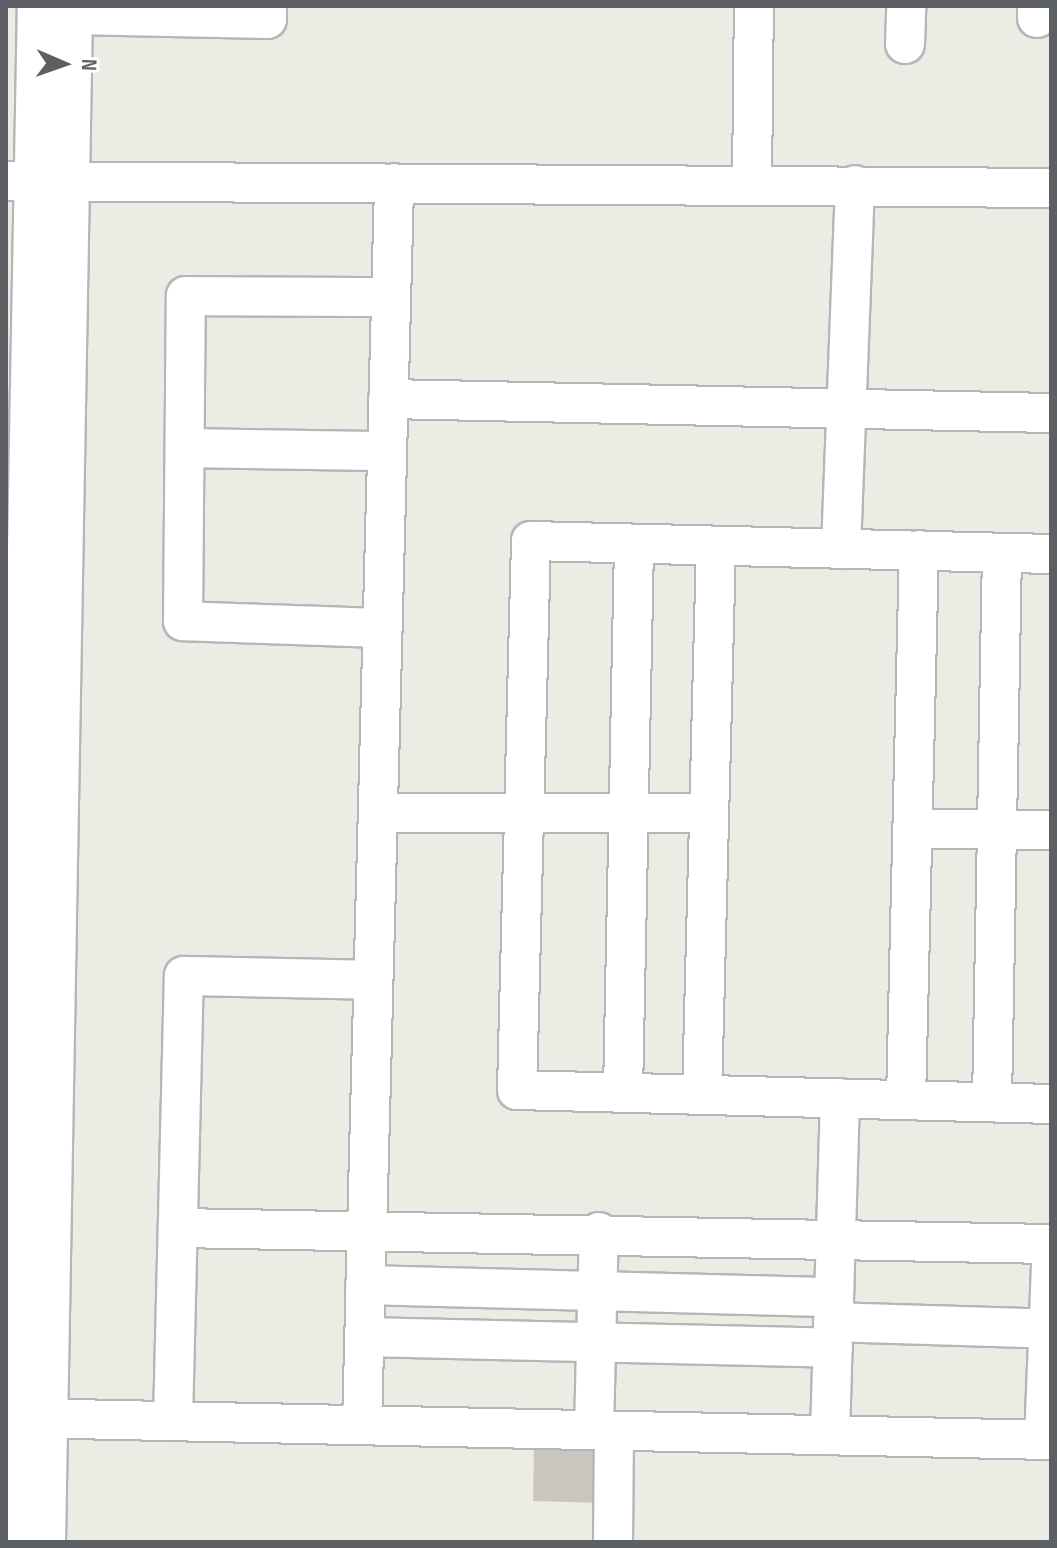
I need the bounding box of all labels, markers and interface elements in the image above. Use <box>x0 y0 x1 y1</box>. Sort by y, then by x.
north arrow <box>24 24 104 104</box>
text: N <box>75 59 102 71</box>

